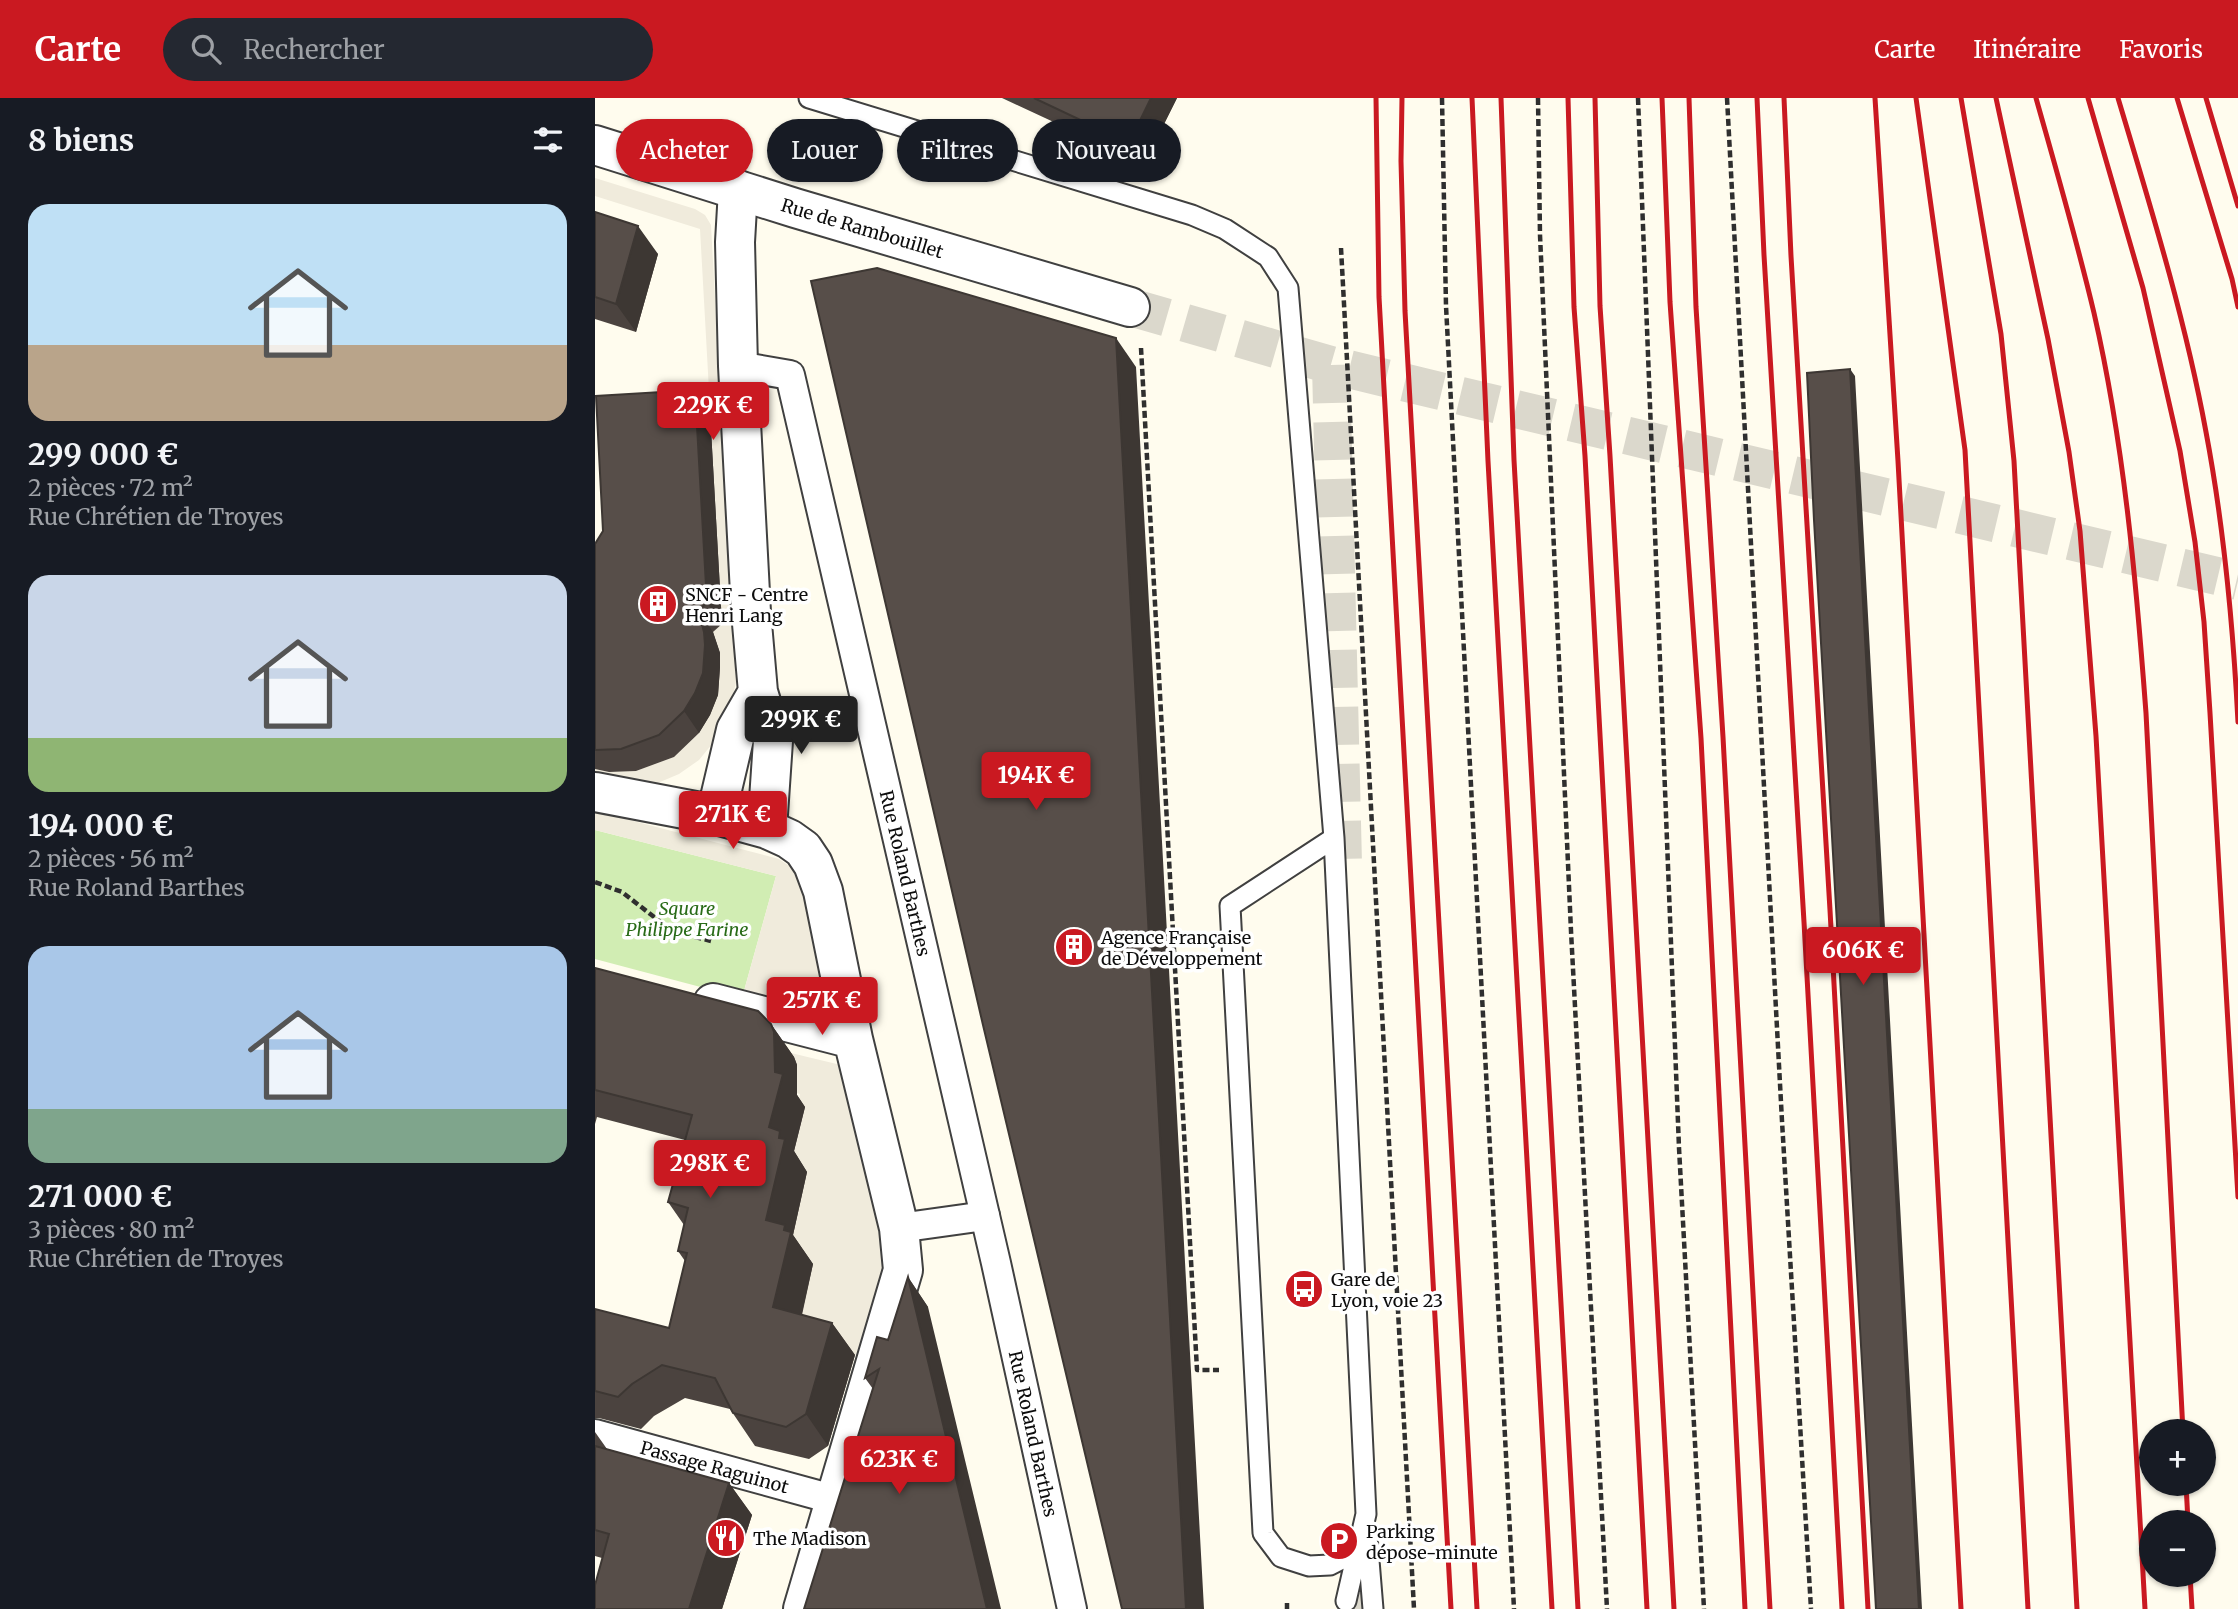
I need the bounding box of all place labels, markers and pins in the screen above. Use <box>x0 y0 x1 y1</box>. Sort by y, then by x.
pin: 229K € <box>656 382 770 442</box>
building icon: SNCF - Centre Henri Lang <box>637 583 679 625</box>
place label: SNCF - Centre Henri Lang <box>685 583 808 627</box>
pin: 299K € <box>744 696 858 756</box>
pin: 194K € <box>979 752 1093 812</box>
pin: 271K € <box>676 792 790 851</box>
building icon: Agence Française de Développement <box>1053 926 1095 968</box>
place label: Agence Française de Développement <box>1100 926 1263 970</box>
pin: 606K € <box>1806 928 1920 987</box>
pin: 257K € <box>765 978 879 1037</box>
pin: 298K € <box>653 1140 767 1200</box>
bus stop icon: Gare de Lyon, voie 23 <box>1283 1268 1325 1310</box>
place label: Gare de Lyon, voie 23 <box>1331 1268 1443 1312</box>
pin: 623K € <box>842 1436 956 1496</box>
restaurant icon: The Madison <box>705 1517 747 1559</box>
parking icon: Parking dépose-minute <box>1318 1520 1360 1562</box>
place label: Parking dépose-minute <box>1366 1520 1498 1564</box>
place label: The Madison <box>753 1527 867 1550</box>

